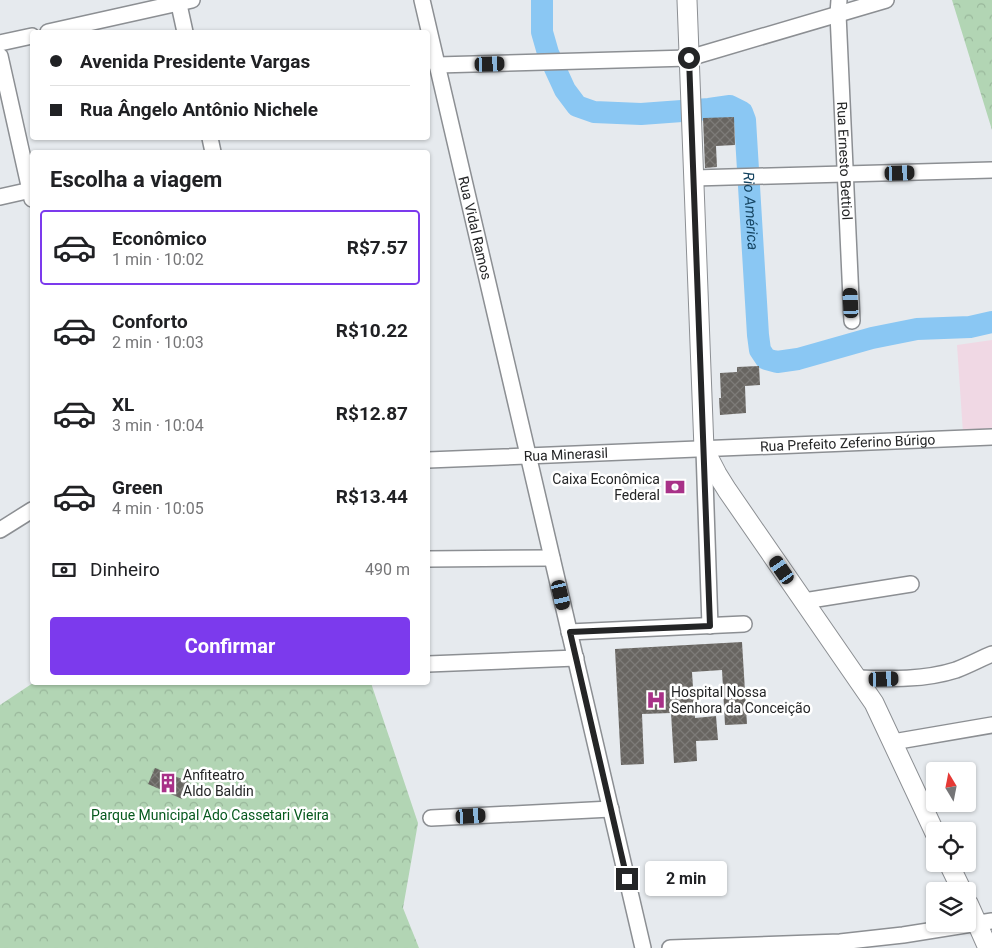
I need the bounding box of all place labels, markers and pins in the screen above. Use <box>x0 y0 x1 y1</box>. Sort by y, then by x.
place label: Caixa Econômica Federal <box>552 471 660 503</box>
bank icon: Caixa Econômica Federal <box>664 476 686 498</box>
place label: Hospital Nossa Senhora da Conceição <box>671 684 811 716</box>
hospital icon: Hospital Nossa Senhora da Conceição <box>645 689 667 711</box>
place label: Anfiteatro Aldo Baldin <box>183 767 254 799</box>
building icon: Anfiteatro Aldo Baldin <box>157 772 179 794</box>

